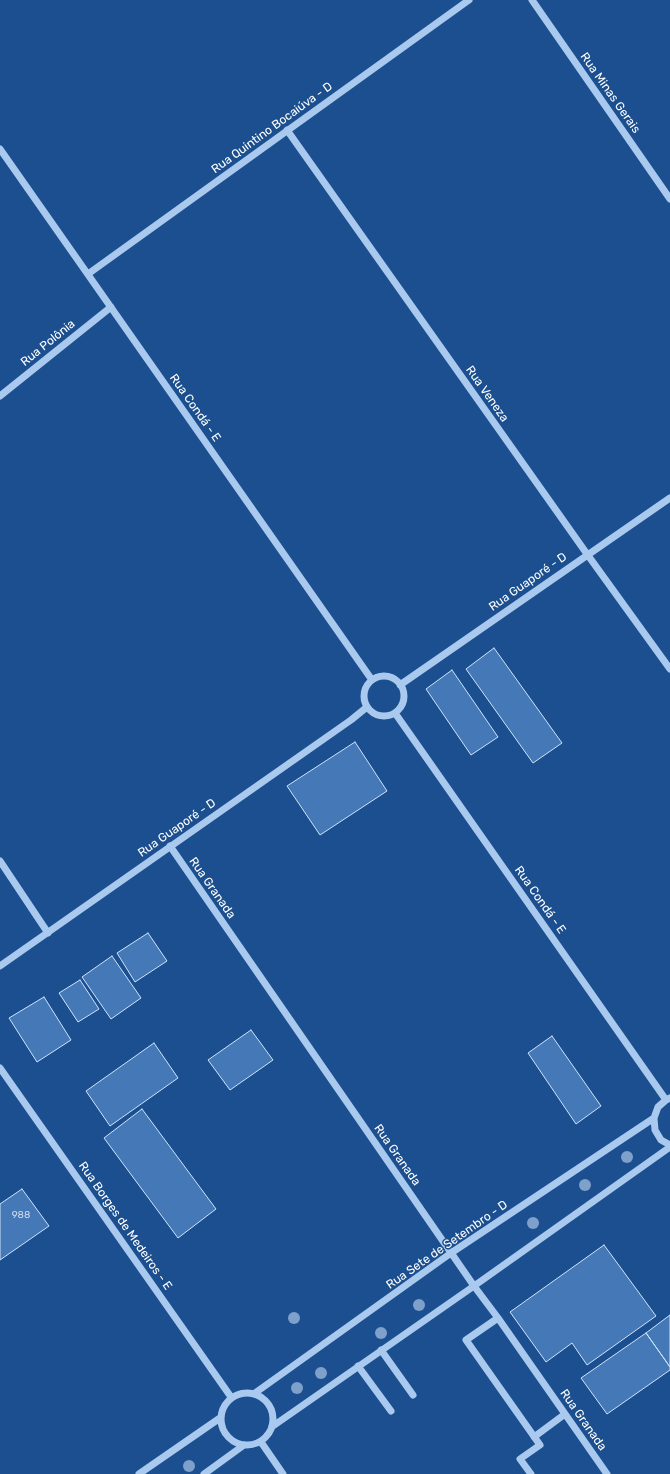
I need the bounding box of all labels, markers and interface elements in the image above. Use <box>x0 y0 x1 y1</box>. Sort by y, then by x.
street label: Rua Minas Gerais <box>577 50 643 136</box>
street label: Rua Quintino Bocaiúva - D <box>209 79 335 177</box>
street label: Rua Polônia <box>18 317 78 369</box>
street label: Rua Veneza <box>462 363 512 425</box>
street label: Rua Condá - E <box>166 371 224 445</box>
street label: Rua Guaporé - D <box>486 550 570 614</box>
street label: Rua Guaporé - D <box>135 796 219 860</box>
street label: Rua Granada <box>186 855 238 921</box>
street label: Rua Condá - E <box>511 863 569 937</box>
street label: Rua Granada <box>371 1122 423 1188</box>
street label: Rua Borges de Medeiros - E <box>75 1159 175 1293</box>
street label: Rua Sete de Setembro - D <box>384 1198 510 1292</box>
house number: 988 <box>12 1209 30 1221</box>
street label: Rua Granada <box>557 1387 609 1453</box>

